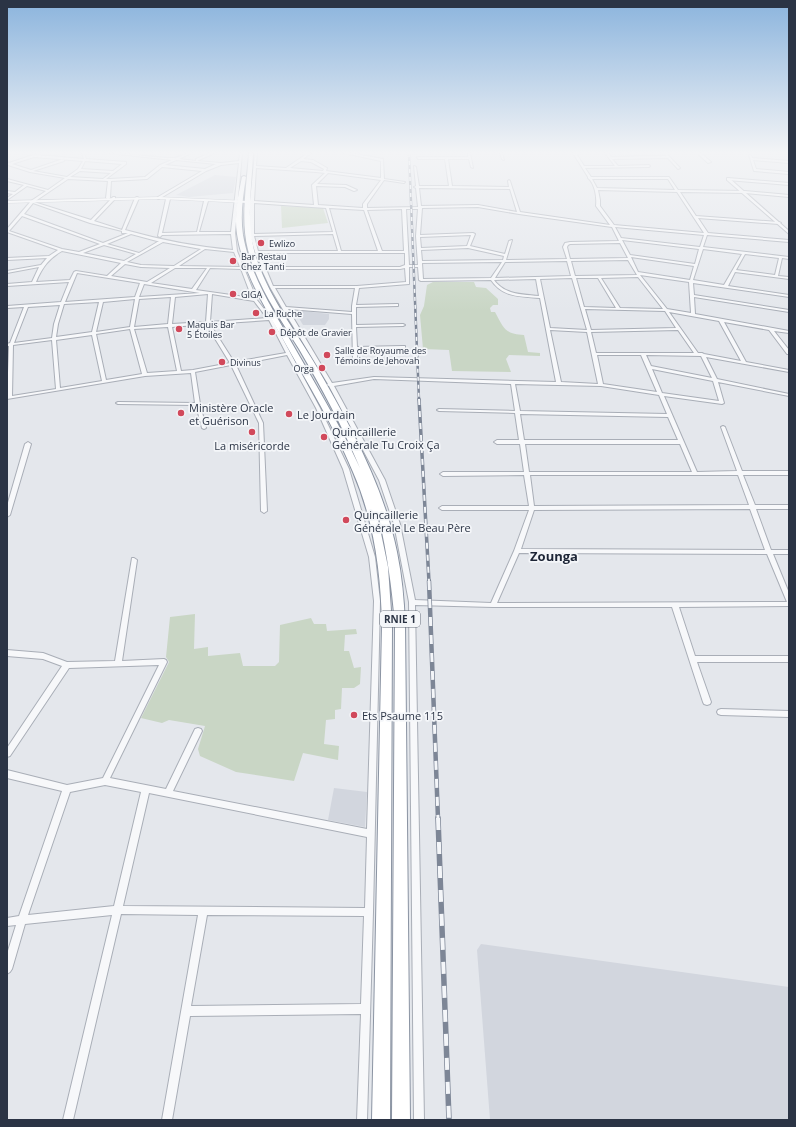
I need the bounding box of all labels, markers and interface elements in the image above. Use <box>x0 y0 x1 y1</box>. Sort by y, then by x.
place label: Ewlizo <box>269 237 295 250</box>
marker: Ewlizo <box>256 238 266 248</box>
place label: Bar Restau Chez Tanti <box>241 250 286 273</box>
marker: Bar Restau Chez Tanti <box>228 256 238 266</box>
place label: GIGA <box>241 288 263 301</box>
marker: GIGA <box>228 289 238 299</box>
place label: La Ruche <box>264 307 302 320</box>
marker: La Ruche <box>251 308 261 318</box>
place label: Maquis Bar 5 Étoiles <box>187 318 235 341</box>
marker: Maquis Bar 5 Étoiles <box>174 324 184 334</box>
place label: Dépôt de Gravier <box>280 326 352 339</box>
marker: Dépôt de Gravier <box>267 327 277 337</box>
place label: Salle de Royaume des Témoins de Jehovah <box>335 344 426 367</box>
marker: Salle de Royaume des Témoins de Jehovah <box>322 350 332 360</box>
place label: Divinus <box>230 356 261 369</box>
marker: Divinus <box>217 357 227 367</box>
place label: Orga <box>293 362 314 375</box>
marker: Orga <box>317 363 327 373</box>
place label: Ministère Oracle et Guérison <box>189 400 273 428</box>
place label: Le Jourdain <box>297 407 355 422</box>
marker: Ministère Oracle et Guérison <box>176 408 186 418</box>
marker: Le Jourdain <box>284 409 294 419</box>
place label: Quincaillerie Générale Tu Croix Ça <box>332 424 440 452</box>
marker: La miséricorde <box>247 427 257 437</box>
marker: Quincaillerie Générale Tu Croix Ça <box>319 432 329 442</box>
place label: La miséricorde <box>214 438 290 453</box>
place label: Quincaillerie Générale Le Beau Père <box>354 507 471 535</box>
marker: Quincaillerie Générale Le Beau Père <box>341 515 351 525</box>
district label: Zounga <box>530 547 578 565</box>
road number: RNIE 1 <box>380 611 420 627</box>
place label: Ets Psaume 115 <box>362 708 443 723</box>
marker: Ets Psaume 115 <box>349 710 359 720</box>

